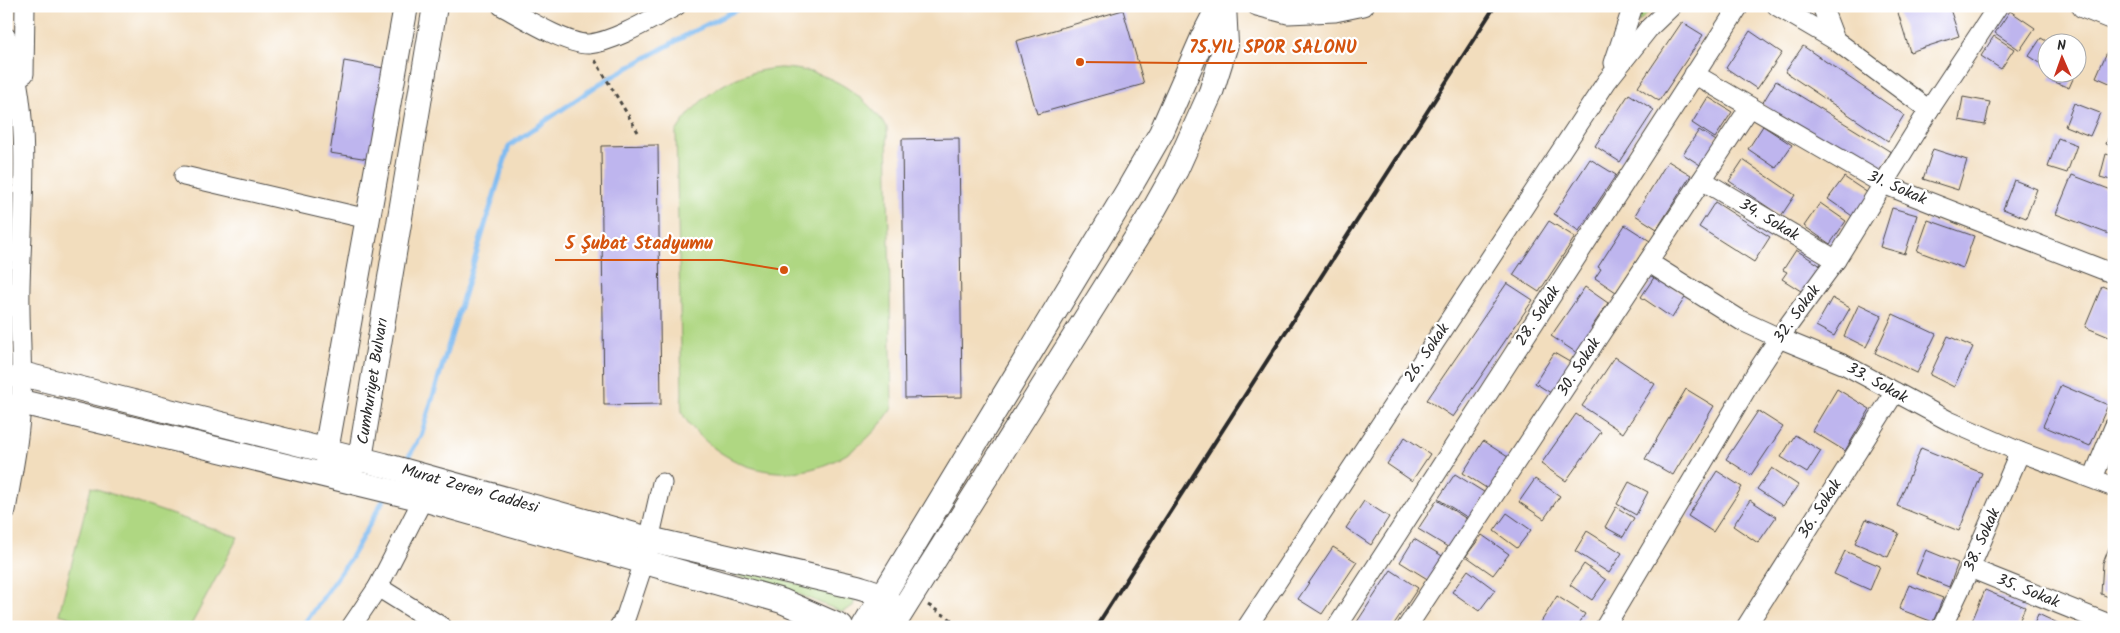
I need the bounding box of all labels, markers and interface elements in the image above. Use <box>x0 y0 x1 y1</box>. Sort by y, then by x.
callout: 75.YIL SPOR SALONU <box>1180 30 1367 63</box>
north arrow <box>2038 32 2088 82</box>
text: 75.YIL SPOR SALONU <box>1189 34 1357 63</box>
text: N <box>2057 35 2067 57</box>
street label: 31. Sokak <box>1863 164 1931 212</box>
street label: 34. Sokak <box>1734 192 1804 248</box>
callout: 5 Şubat Stadyumu <box>555 227 722 260</box>
text: 5 Şubat Stadyumu <box>564 230 713 259</box>
street label: 32. Sokak <box>1767 279 1827 348</box>
street label: 28. Sokak <box>1509 281 1567 351</box>
street label: Cumhuriyet Bulvarı <box>351 316 395 446</box>
street label: 26. Sokak <box>1398 318 1456 388</box>
street label: 30. Sokak <box>1551 332 1608 401</box>
street label: 33. Sokak <box>1842 356 1913 410</box>
street label: Murat Zeren Caddesi <box>399 458 542 521</box>
street label: 36. Sokak <box>1791 474 1849 544</box>
street label: 38. Sokak <box>1957 504 2007 576</box>
street label: 35. Sokak <box>1993 567 2064 615</box>

